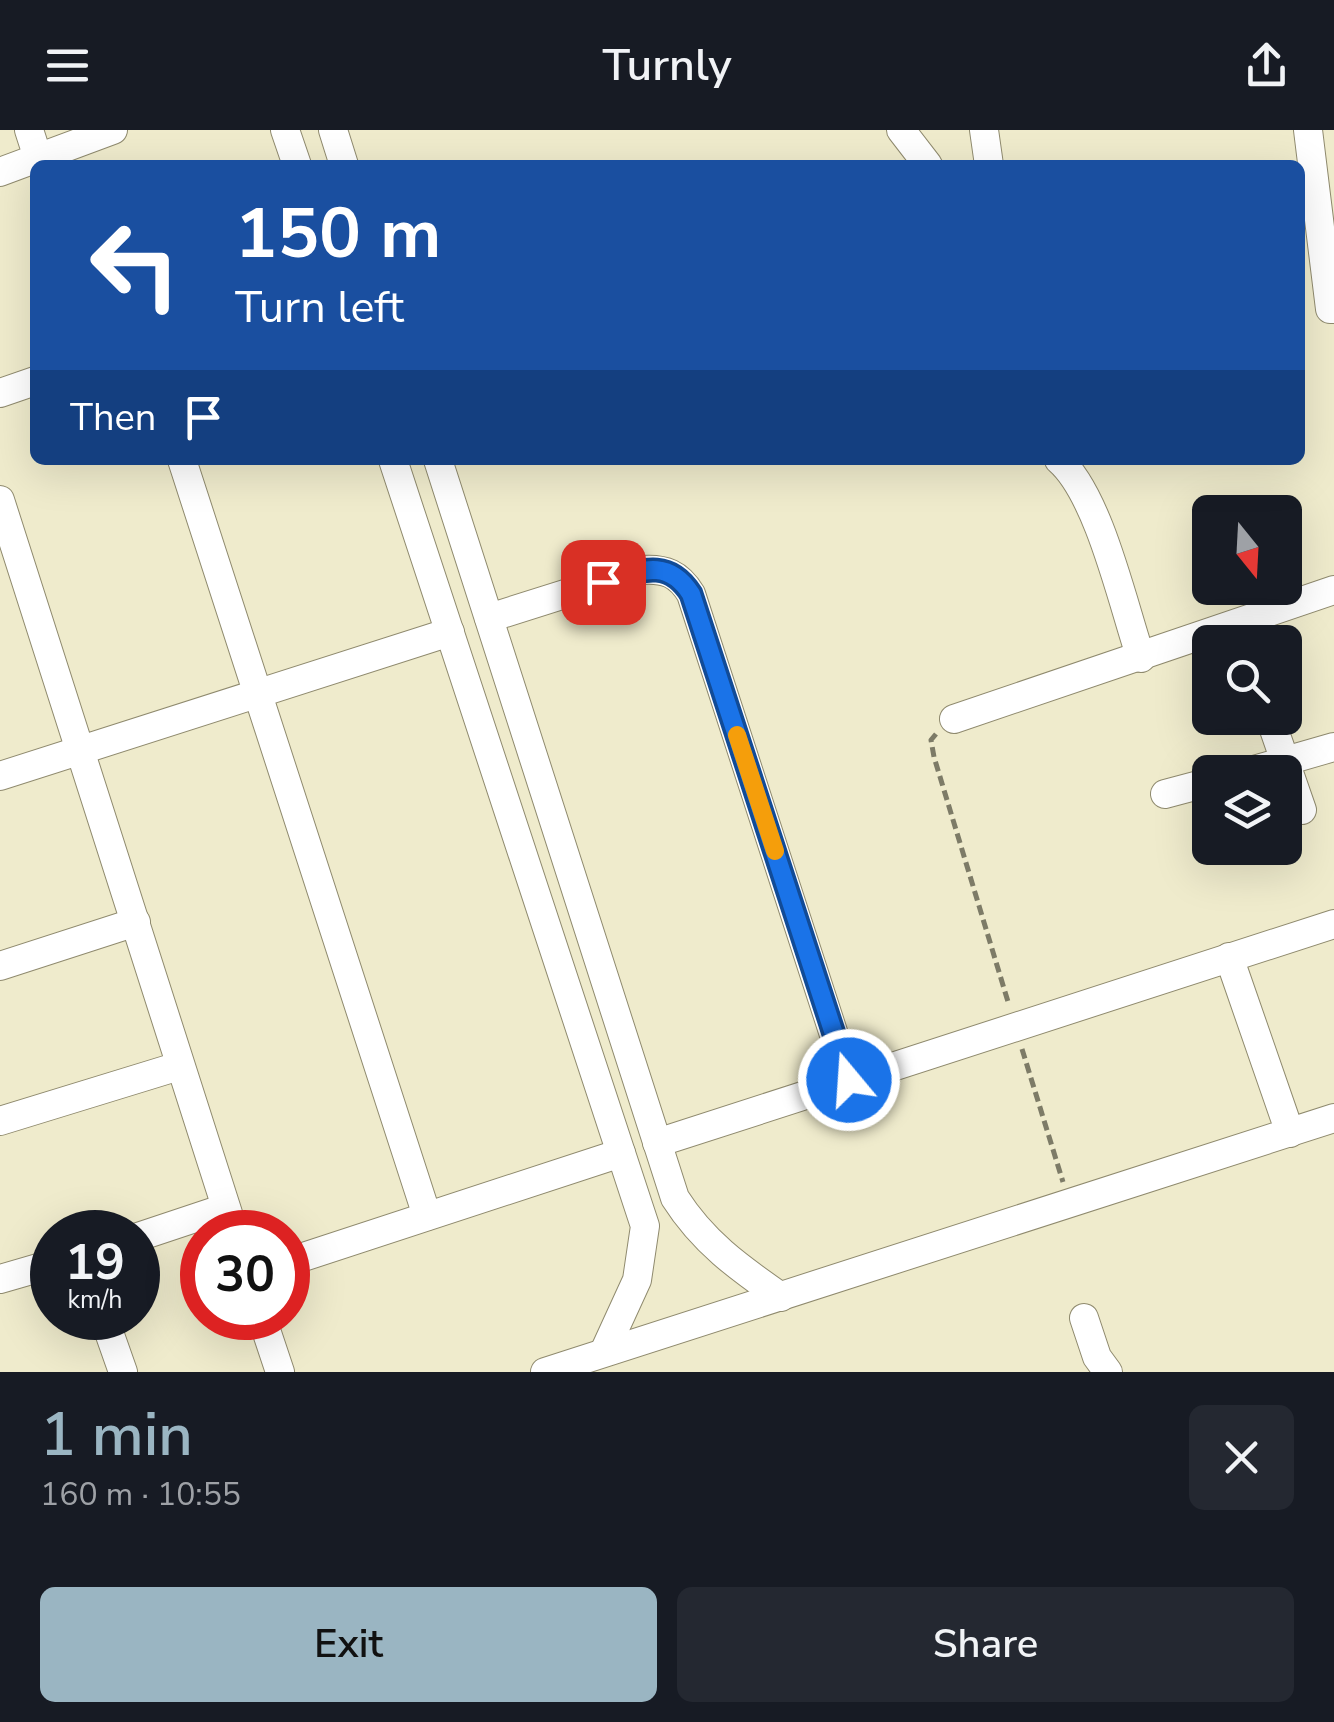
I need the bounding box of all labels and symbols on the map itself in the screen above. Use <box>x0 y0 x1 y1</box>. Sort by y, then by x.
north arrow <box>1192 495 1302 605</box>
pin <box>561 540 646 625</box>
position arrow <box>797 1028 901 1132</box>
speed limit sign: 30 <box>180 1210 310 1340</box>

